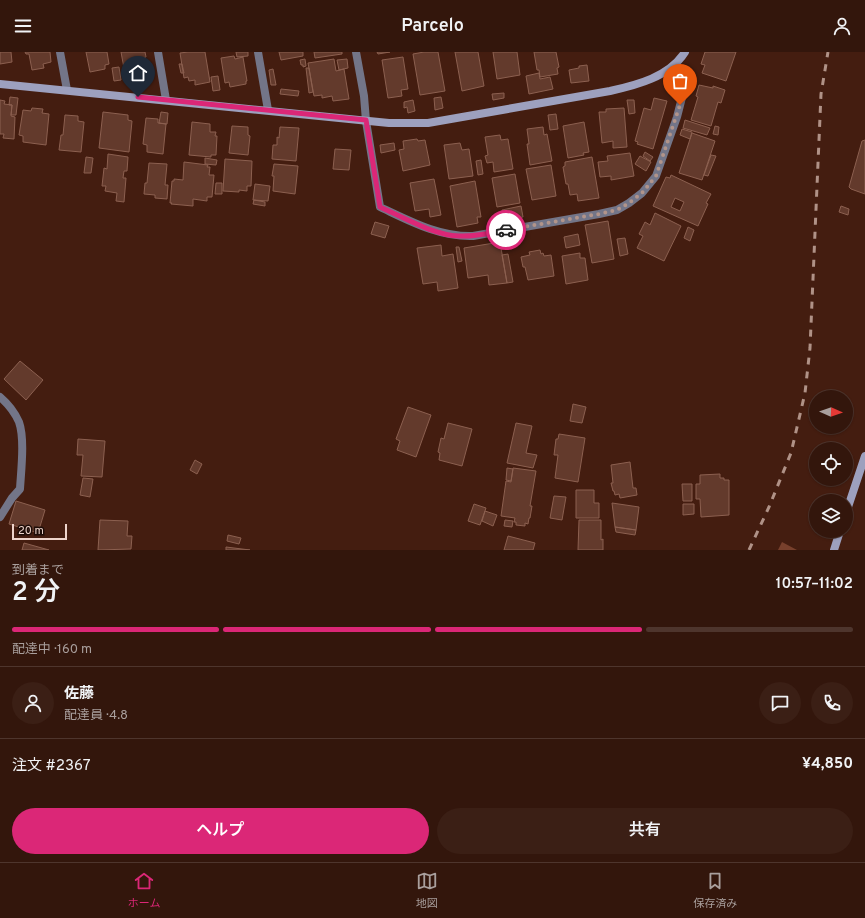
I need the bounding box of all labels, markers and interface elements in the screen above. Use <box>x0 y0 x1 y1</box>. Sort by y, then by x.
icon: menu <box>12 15 34 37</box>
text: Parcelo <box>401 15 464 38</box>
icon: person <box>831 15 853 37</box>
pin <box>121 56 155 97</box>
icon: home <box>127 62 149 84</box>
pin <box>663 64 697 105</box>
icon: bag <box>669 70 691 92</box>
courier <box>486 210 526 250</box>
icon: car <box>495 219 517 241</box>
north arrow <box>809 390 853 434</box>
map controls <box>809 390 853 538</box>
button: locate <box>809 442 853 486</box>
button: layers <box>809 494 853 538</box>
scale bar <box>12 522 67 541</box>
text: 20 m <box>18 524 44 538</box>
text: 到着まで <box>12 563 64 579</box>
text: 10:57–11:02 <box>776 575 853 594</box>
text: 2 分 <box>12 577 60 610</box>
text: 配達中 · 160 m <box>12 642 92 658</box>
button: person <box>12 682 54 724</box>
button: chat <box>759 682 801 724</box>
button: phone <box>811 682 853 724</box>
text: 佐藤 <box>64 685 94 704</box>
text: 配達員 · 4.8 <box>64 708 128 724</box>
text: ¥4,850 <box>802 755 853 774</box>
text: 注文 #2367 <box>12 757 90 776</box>
button: ヘルプ <box>12 808 429 854</box>
button: 共有 <box>437 808 853 854</box>
tab: ホーム <box>128 870 160 911</box>
tab: 地図 <box>416 870 438 911</box>
tab: 保存済み <box>693 870 737 911</box>

